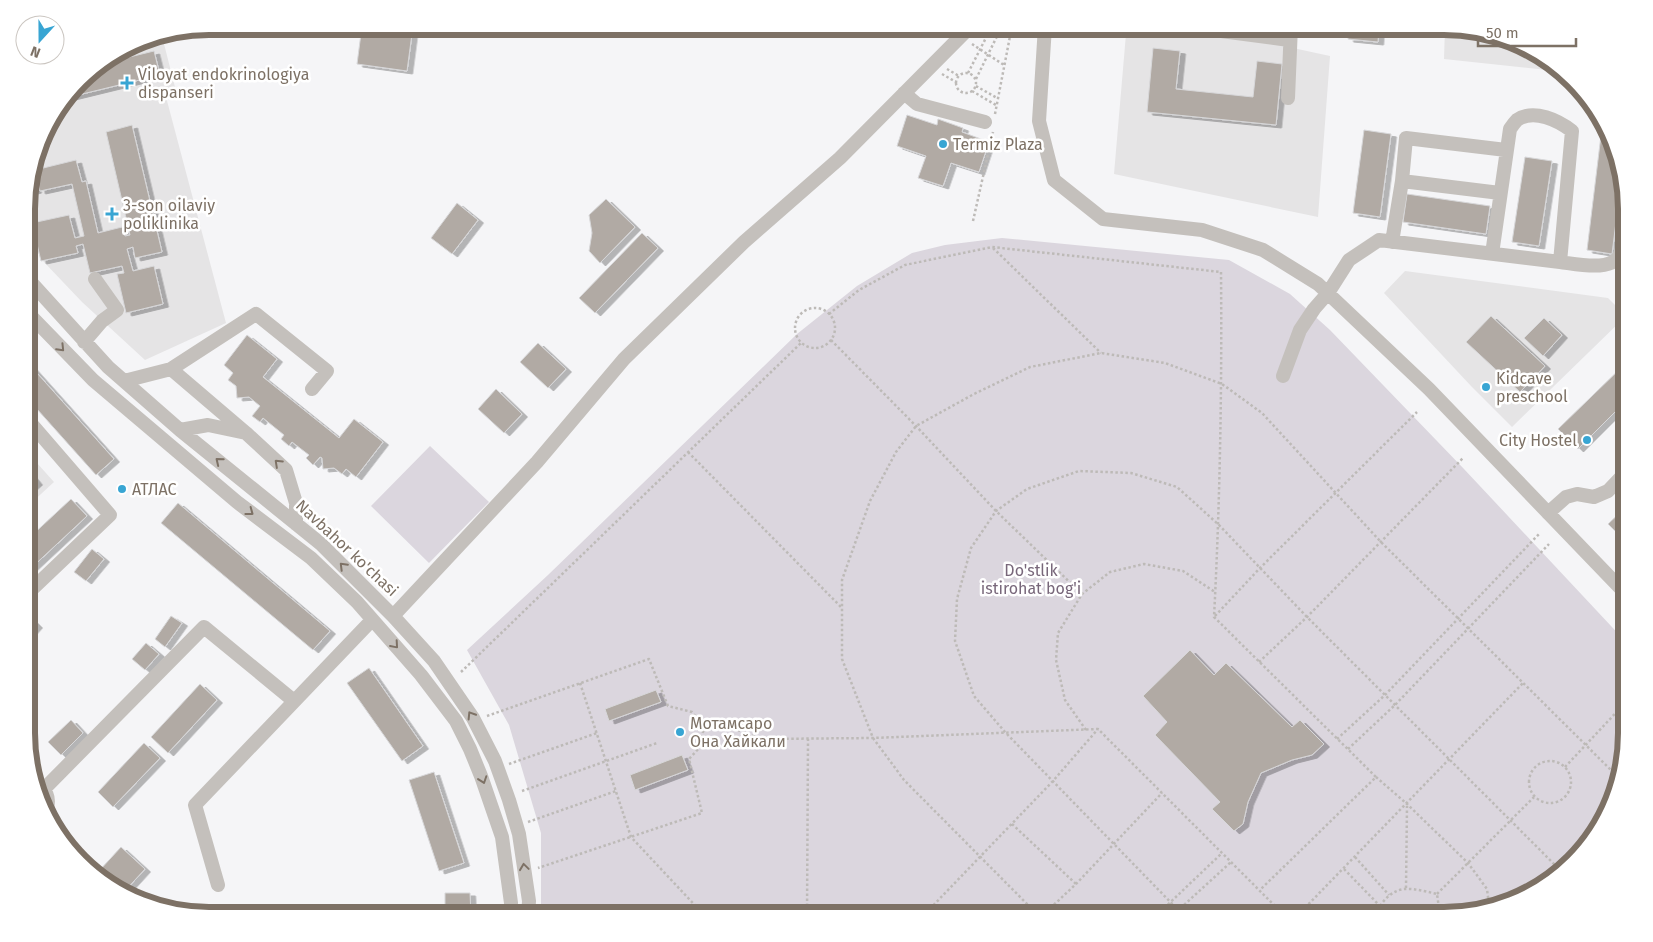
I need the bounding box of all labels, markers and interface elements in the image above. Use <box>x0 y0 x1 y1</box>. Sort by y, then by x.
north arrow <box>15 15 65 65</box>
scale bar <box>1478 15 1576 47</box>
text: 50 m <box>1486 24 1519 42</box>
text: N <box>28 42 43 61</box>
place label: Viloyat endokrinologiya dispanseri <box>138 65 309 102</box>
marker: Viloyat endokrinologiya dispanseri <box>120 76 134 90</box>
place label: Termiz Plaza <box>953 135 1043 154</box>
marker: Termiz Plaza <box>937 138 949 150</box>
place label: 3-son oilaviy poliklinika <box>123 196 215 233</box>
marker: 3-son oilaviy poliklinika <box>105 207 119 221</box>
one-way arrow <box>55 343 64 352</box>
place label: Kidcave preschool <box>1496 369 1568 406</box>
marker: Kidcave preschool <box>1480 381 1492 393</box>
place label: City Hostel <box>1499 431 1577 450</box>
marker: City Hostel <box>1581 434 1593 446</box>
one-way arrow <box>215 457 224 466</box>
one-way arrow <box>274 460 283 469</box>
place label: АТЛАС <box>132 480 177 499</box>
marker: АТЛАС <box>116 483 128 495</box>
street label: Navbahor ko'chasi <box>292 496 402 600</box>
one-way arrow <box>244 506 253 514</box>
park label: Do'stlik istirohat bog'i <box>981 561 1081 598</box>
one-way arrow <box>339 562 348 571</box>
one-way arrow <box>389 640 398 649</box>
one-way arrow <box>467 711 477 720</box>
place label: Мотамсаро Она Хайкали <box>690 714 786 751</box>
marker: Мотамсаро Она Хайкали <box>674 726 686 738</box>
one-way arrow <box>477 775 487 784</box>
one-way arrow <box>519 863 529 872</box>

